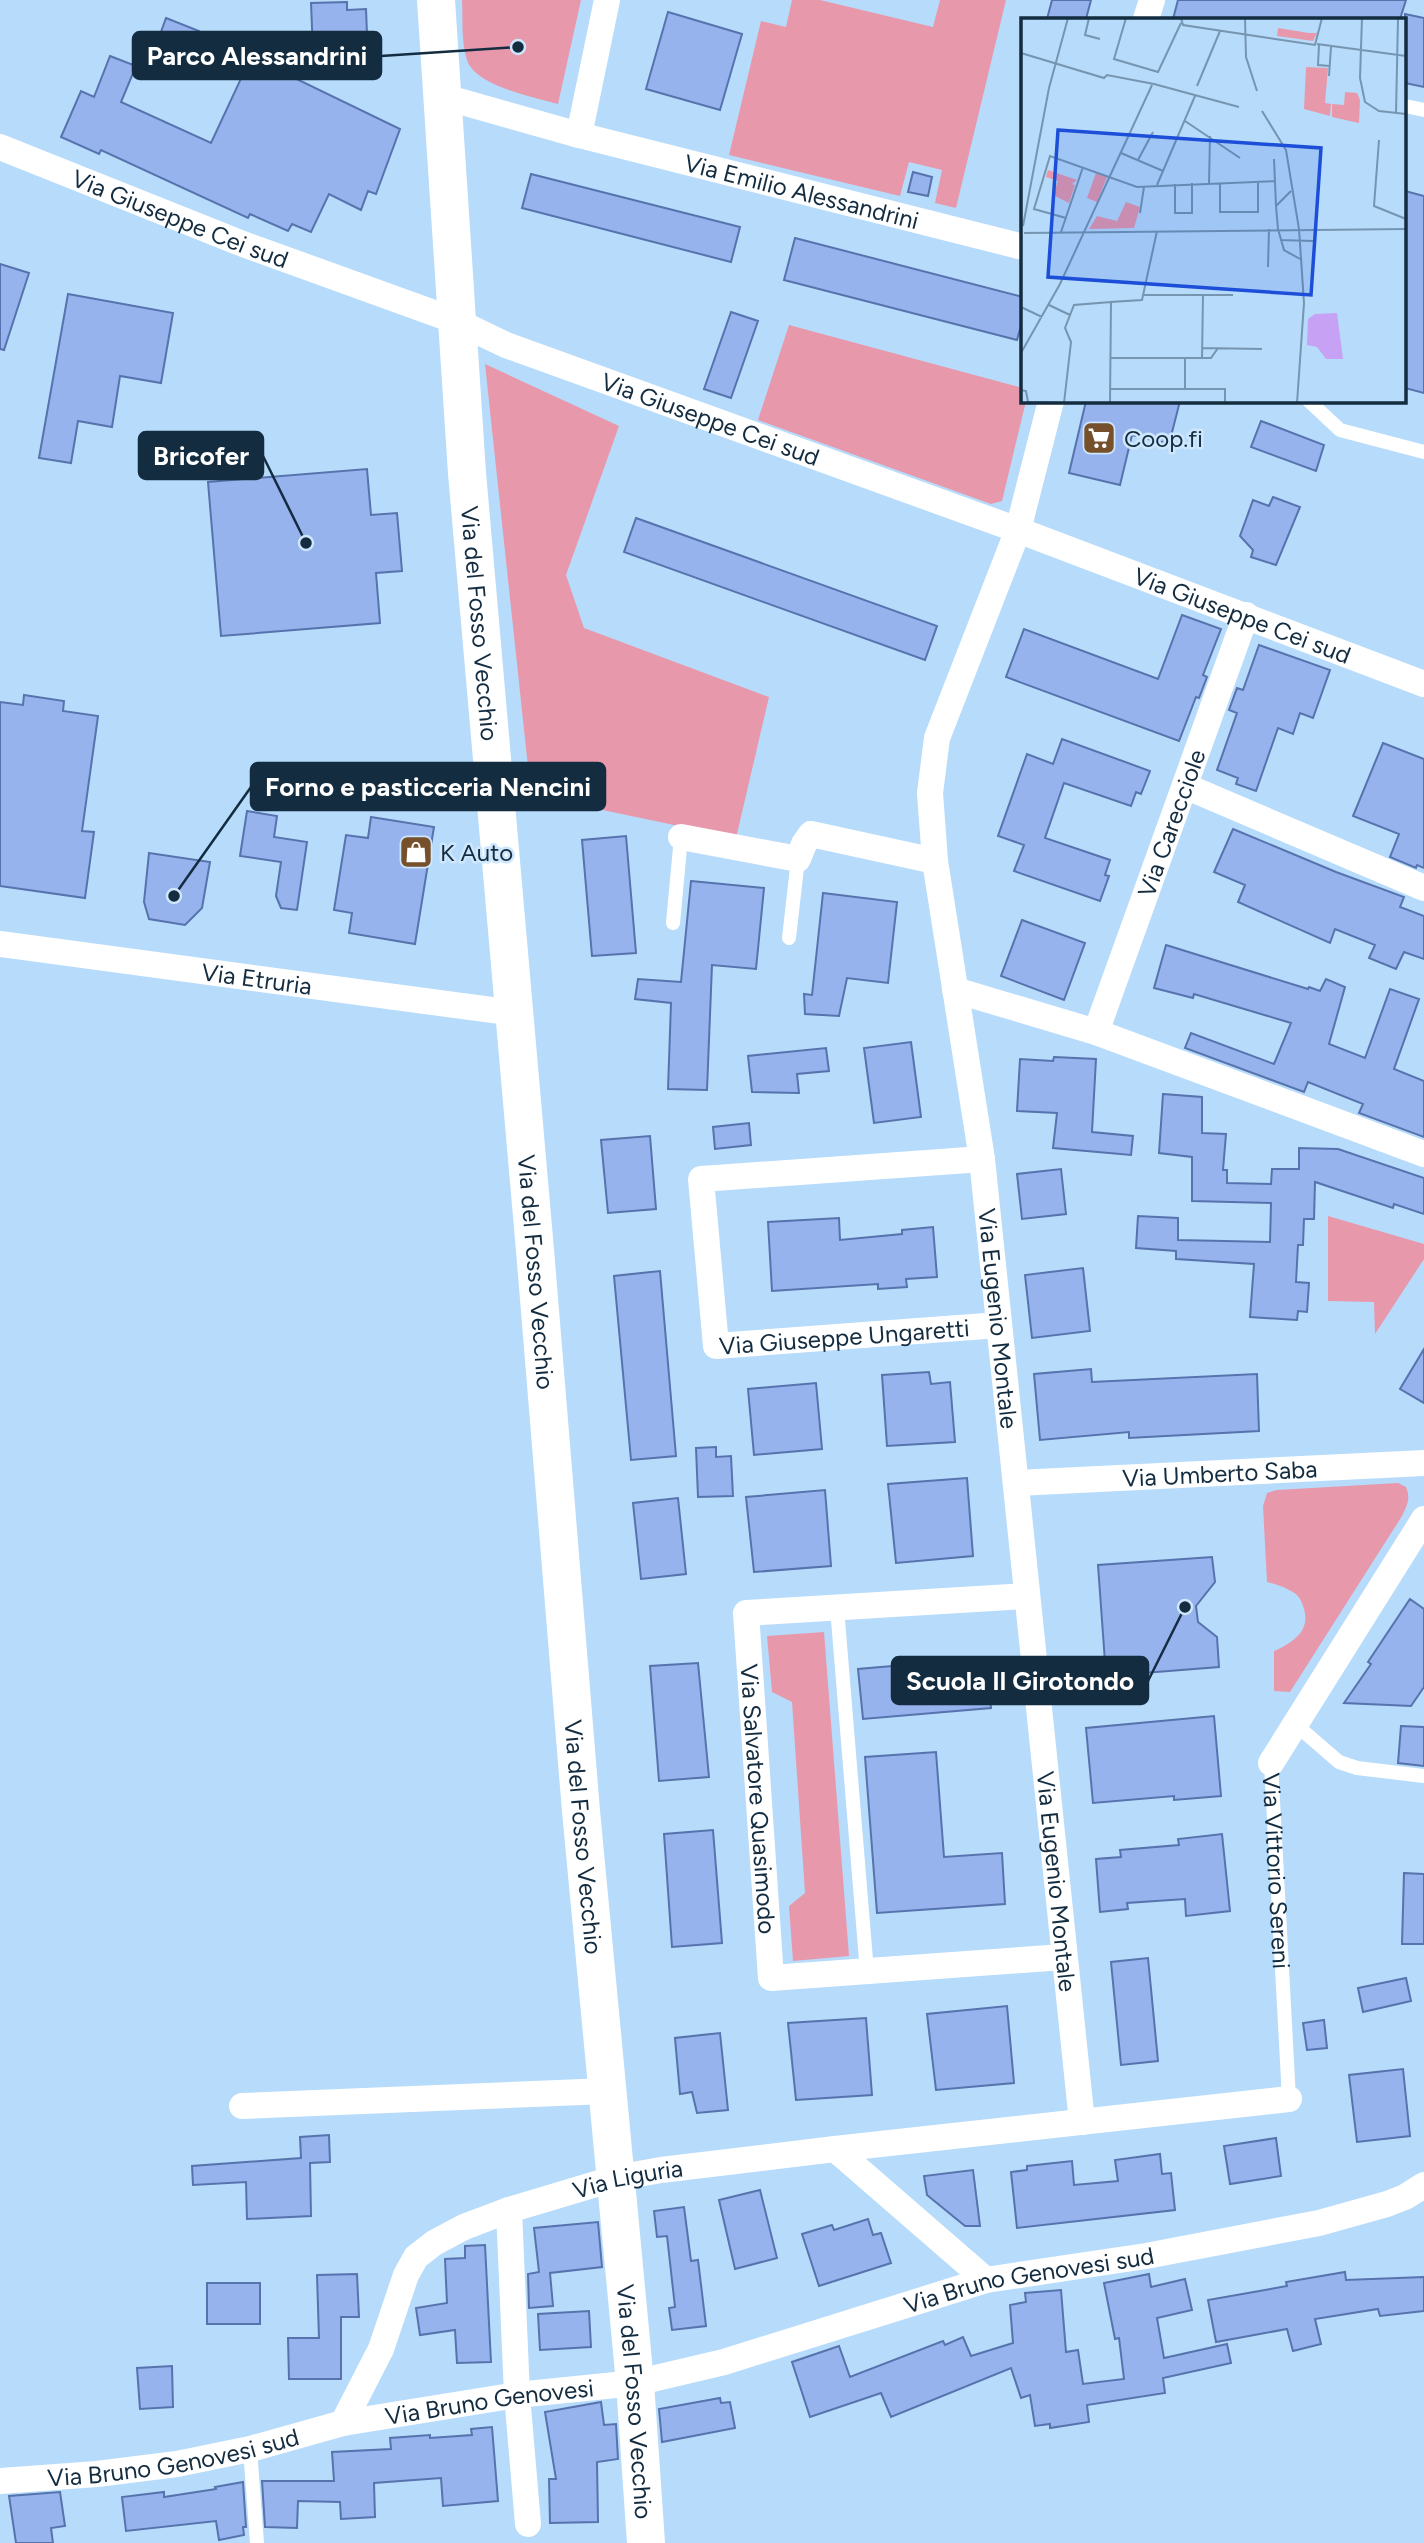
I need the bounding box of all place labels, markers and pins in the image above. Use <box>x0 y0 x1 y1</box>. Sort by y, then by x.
callout: Parco Alessandrini <box>133 32 381 79</box>
supermarket icon: Coop.fi <box>1080 419 1118 457</box>
place label: Coop.fi <box>1124 424 1203 453</box>
callout: Bricofer <box>139 432 263 479</box>
callout: Forno e pasticceria Nencini <box>251 763 605 810</box>
shop icon: K Auto <box>397 833 435 871</box>
place label: K Auto <box>440 838 513 867</box>
callout: Scuola Il Girotondo <box>892 1657 1148 1704</box>

